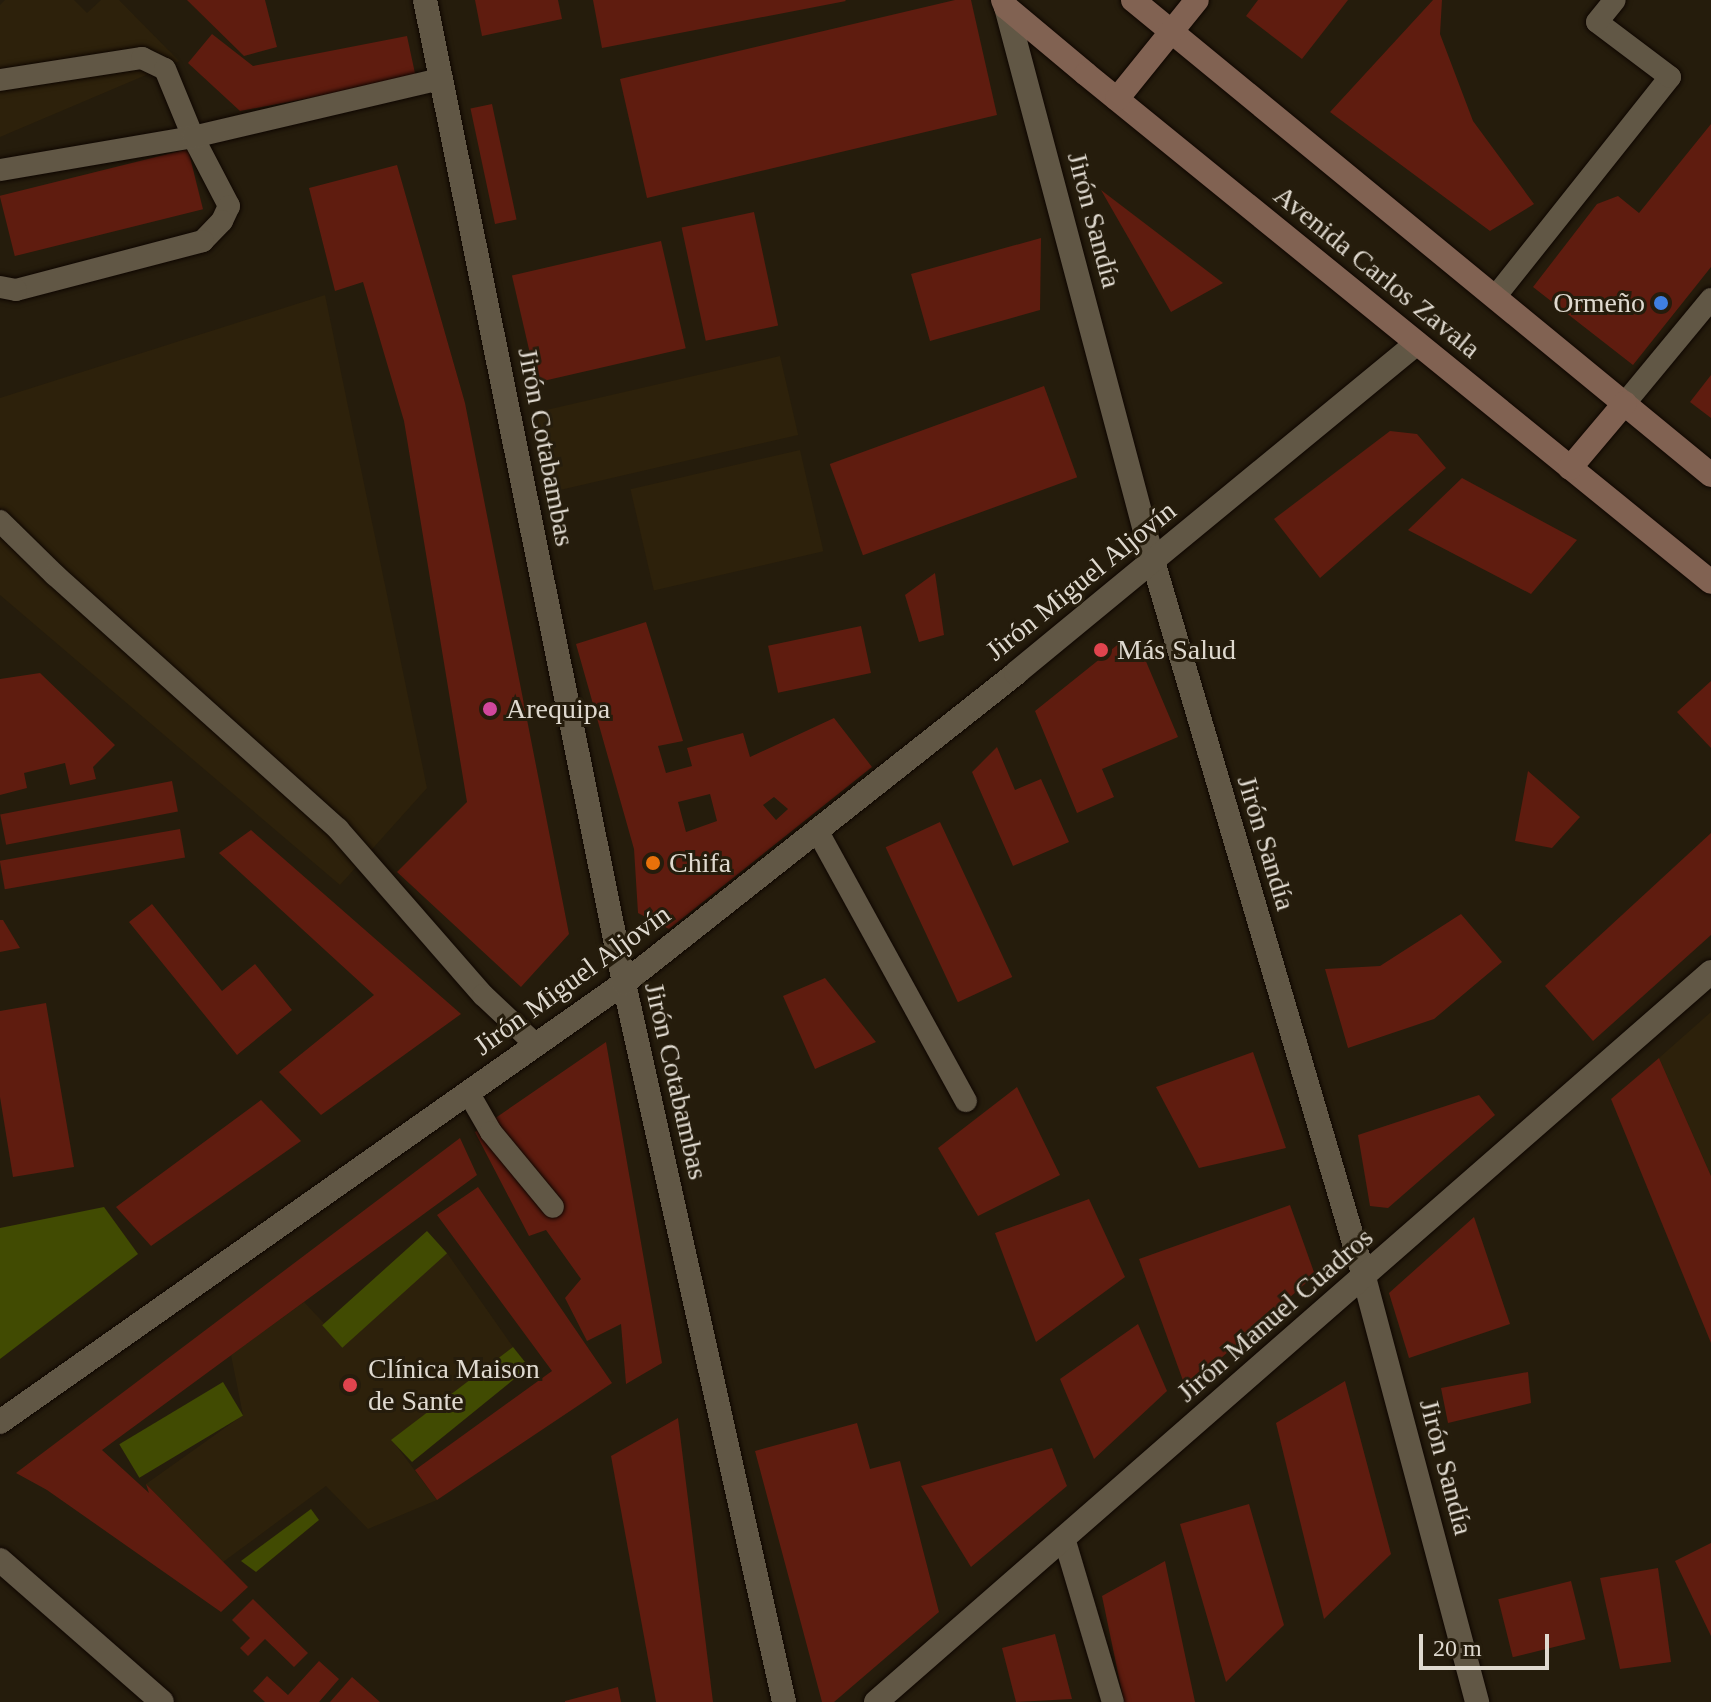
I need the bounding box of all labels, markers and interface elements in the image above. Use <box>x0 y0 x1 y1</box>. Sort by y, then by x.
street label: Jirón Sandía <box>1060 148 1128 292</box>
street label: Avenida Carlos Zavala <box>1267 178 1487 366</box>
place label: Ormeño <box>1553 286 1645 320</box>
marker: Ormeño <box>1652 294 1670 312</box>
street label: Jirón Cotabambas <box>510 345 582 549</box>
street label: Jirón Miguel Aljovín <box>979 494 1183 668</box>
place label: Más Salud <box>1117 633 1236 667</box>
marker: Más Salud <box>1092 641 1110 659</box>
place label: Arequipa <box>506 692 610 726</box>
marker: Arequipa <box>481 700 499 718</box>
street label: Jirón Sandía <box>1230 772 1302 914</box>
place label: Chifa <box>669 846 731 880</box>
marker: Chifa <box>644 854 662 872</box>
street label: Jirón Miguel Aljovín <box>466 897 678 1063</box>
street label: Jirón Cotabambas <box>637 979 715 1183</box>
street label: Jirón Manuel Cuadros <box>1170 1221 1380 1409</box>
place label: Clínica Maison de Sante <box>368 1352 540 1418</box>
marker: Clínica Maison de Sante <box>339 1374 361 1396</box>
street label: Jirón Sandía <box>1412 1395 1480 1539</box>
scale bar <box>1423 1618 1553 1668</box>
text: 20 m <box>1433 1635 1482 1661</box>

